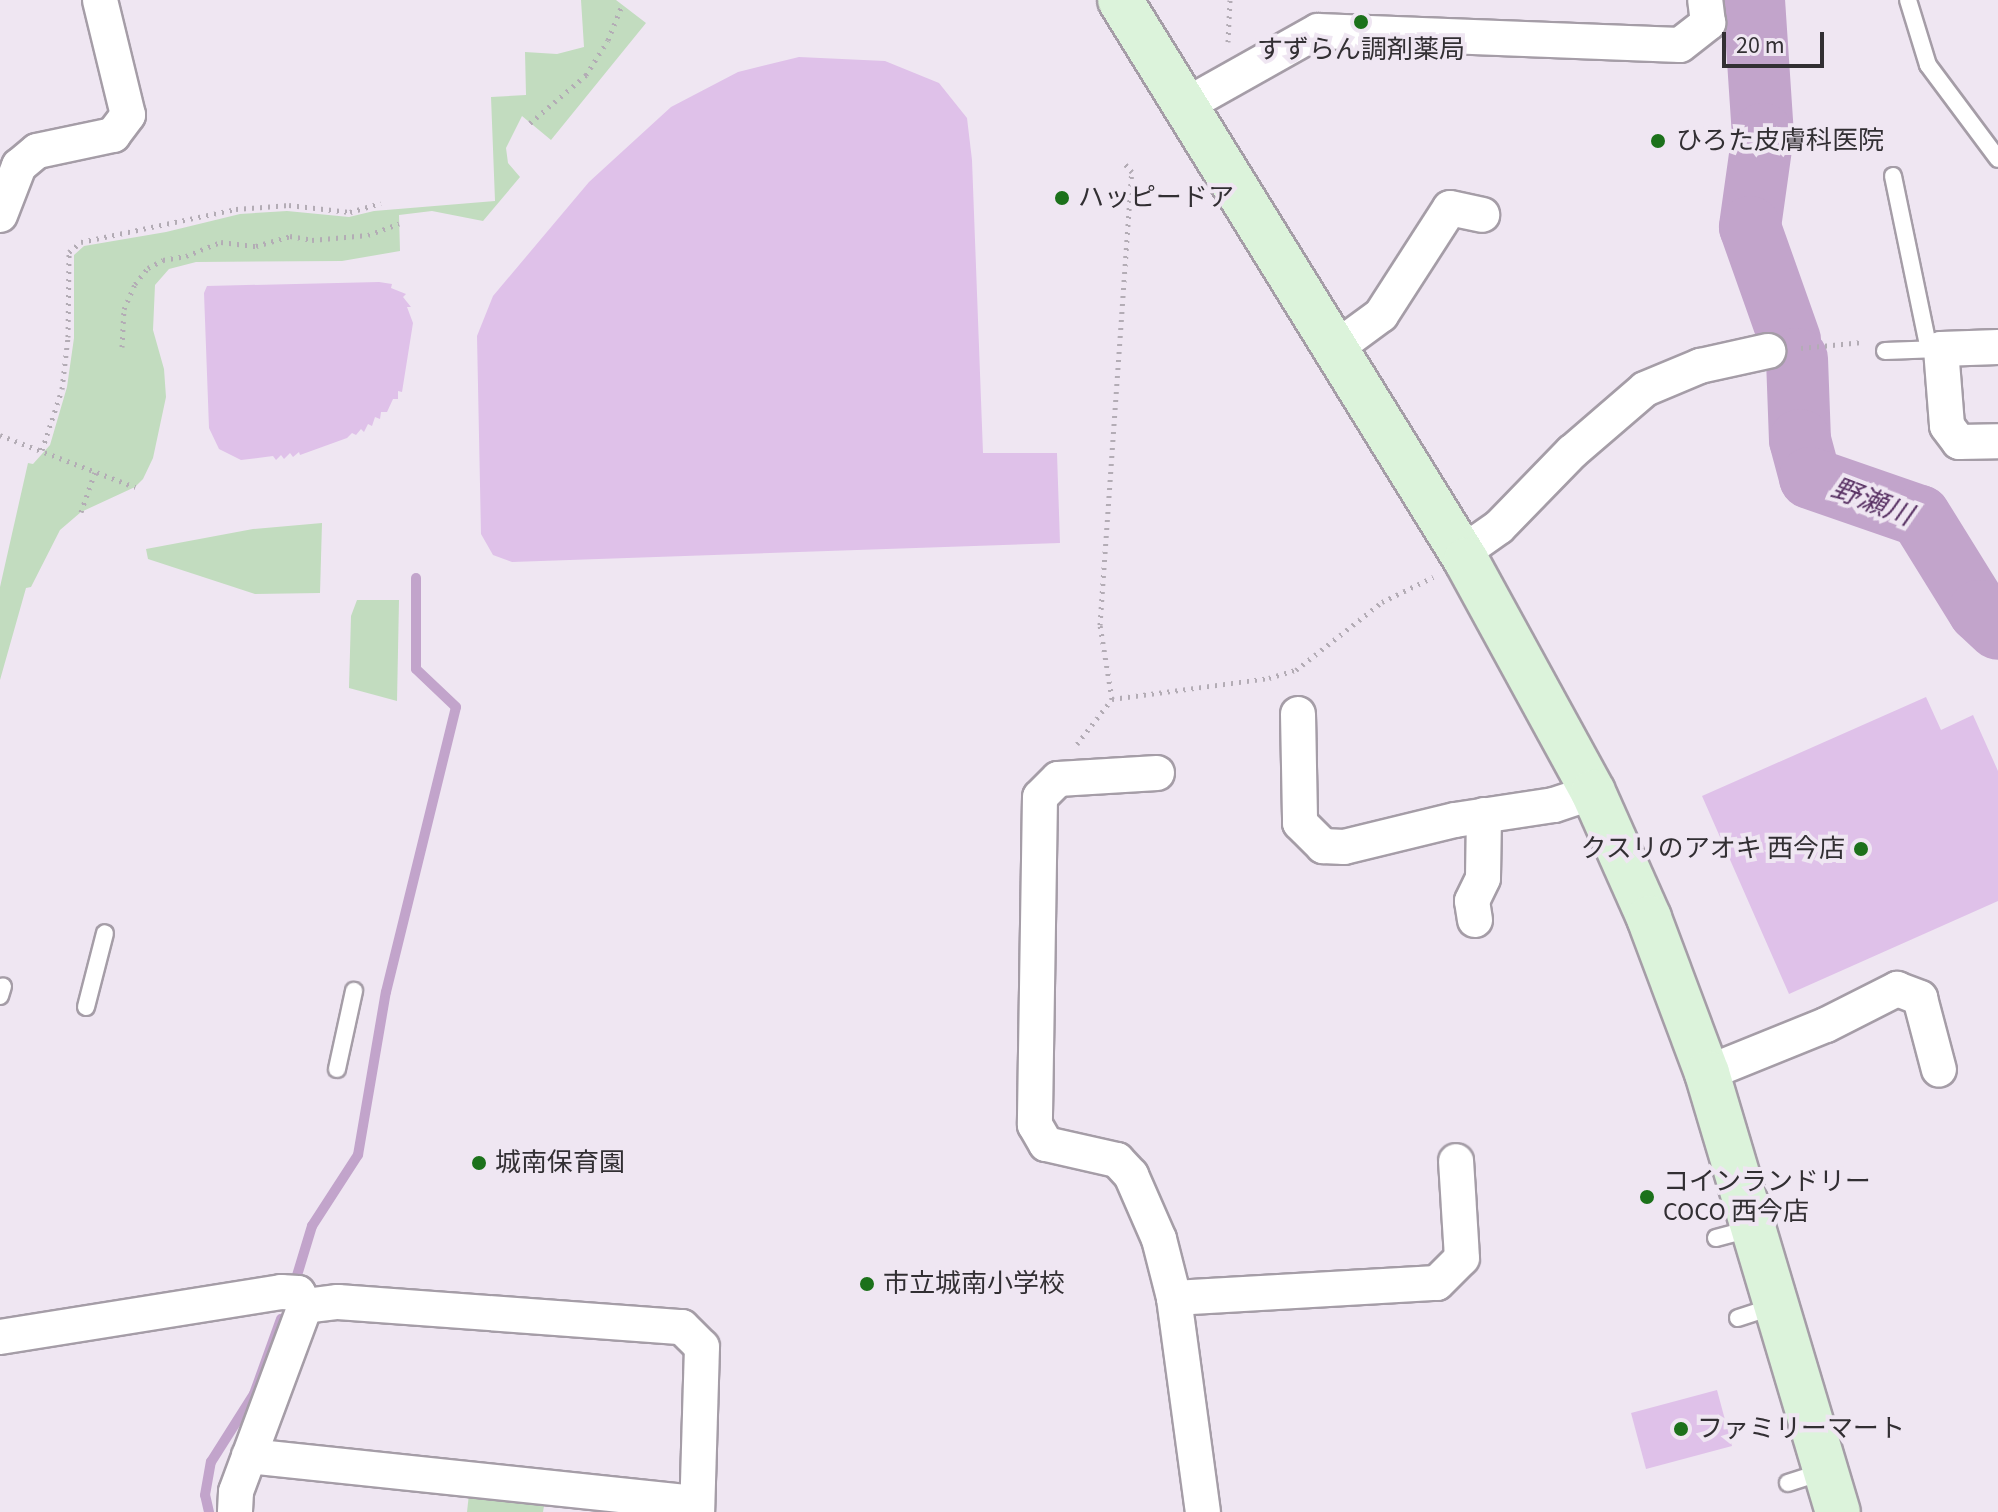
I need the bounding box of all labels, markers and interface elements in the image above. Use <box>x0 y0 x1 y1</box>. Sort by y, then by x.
marker: すずらん調剤薬局 <box>1352 13 1370 31</box>
scale bar <box>1726 16 1828 66</box>
text: 20 m <box>1736 28 1785 63</box>
place label: すずらん調剤薬局 <box>1257 34 1465 66</box>
place label: ひろた皮膚科医院 <box>1676 125 1884 157</box>
marker: ひろた皮膚科医院 <box>1647 130 1669 152</box>
place label: ハッピードア <box>1078 182 1234 214</box>
marker: ハッピードア <box>1053 189 1071 207</box>
water label: 野瀬川 <box>1827 471 1917 533</box>
place label: クスリのアオキ 西今店 <box>1580 833 1845 865</box>
marker: クスリのアオキ 西今店 <box>1852 840 1870 858</box>
place label: 城南保育園 <box>495 1147 625 1179</box>
marker: 城南保育園 <box>470 1154 488 1172</box>
place label: コインランドリー COCO 西今店 <box>1663 1166 1871 1228</box>
marker: コインランドリー COCO 西今店 <box>1638 1188 1656 1206</box>
place label: 市立城南小学校 <box>883 1268 1065 1300</box>
marker: 市立城南小学校 <box>858 1275 876 1293</box>
place label: ファミリーマート <box>1697 1413 1905 1445</box>
marker: ファミリーマート <box>1672 1420 1690 1438</box>

